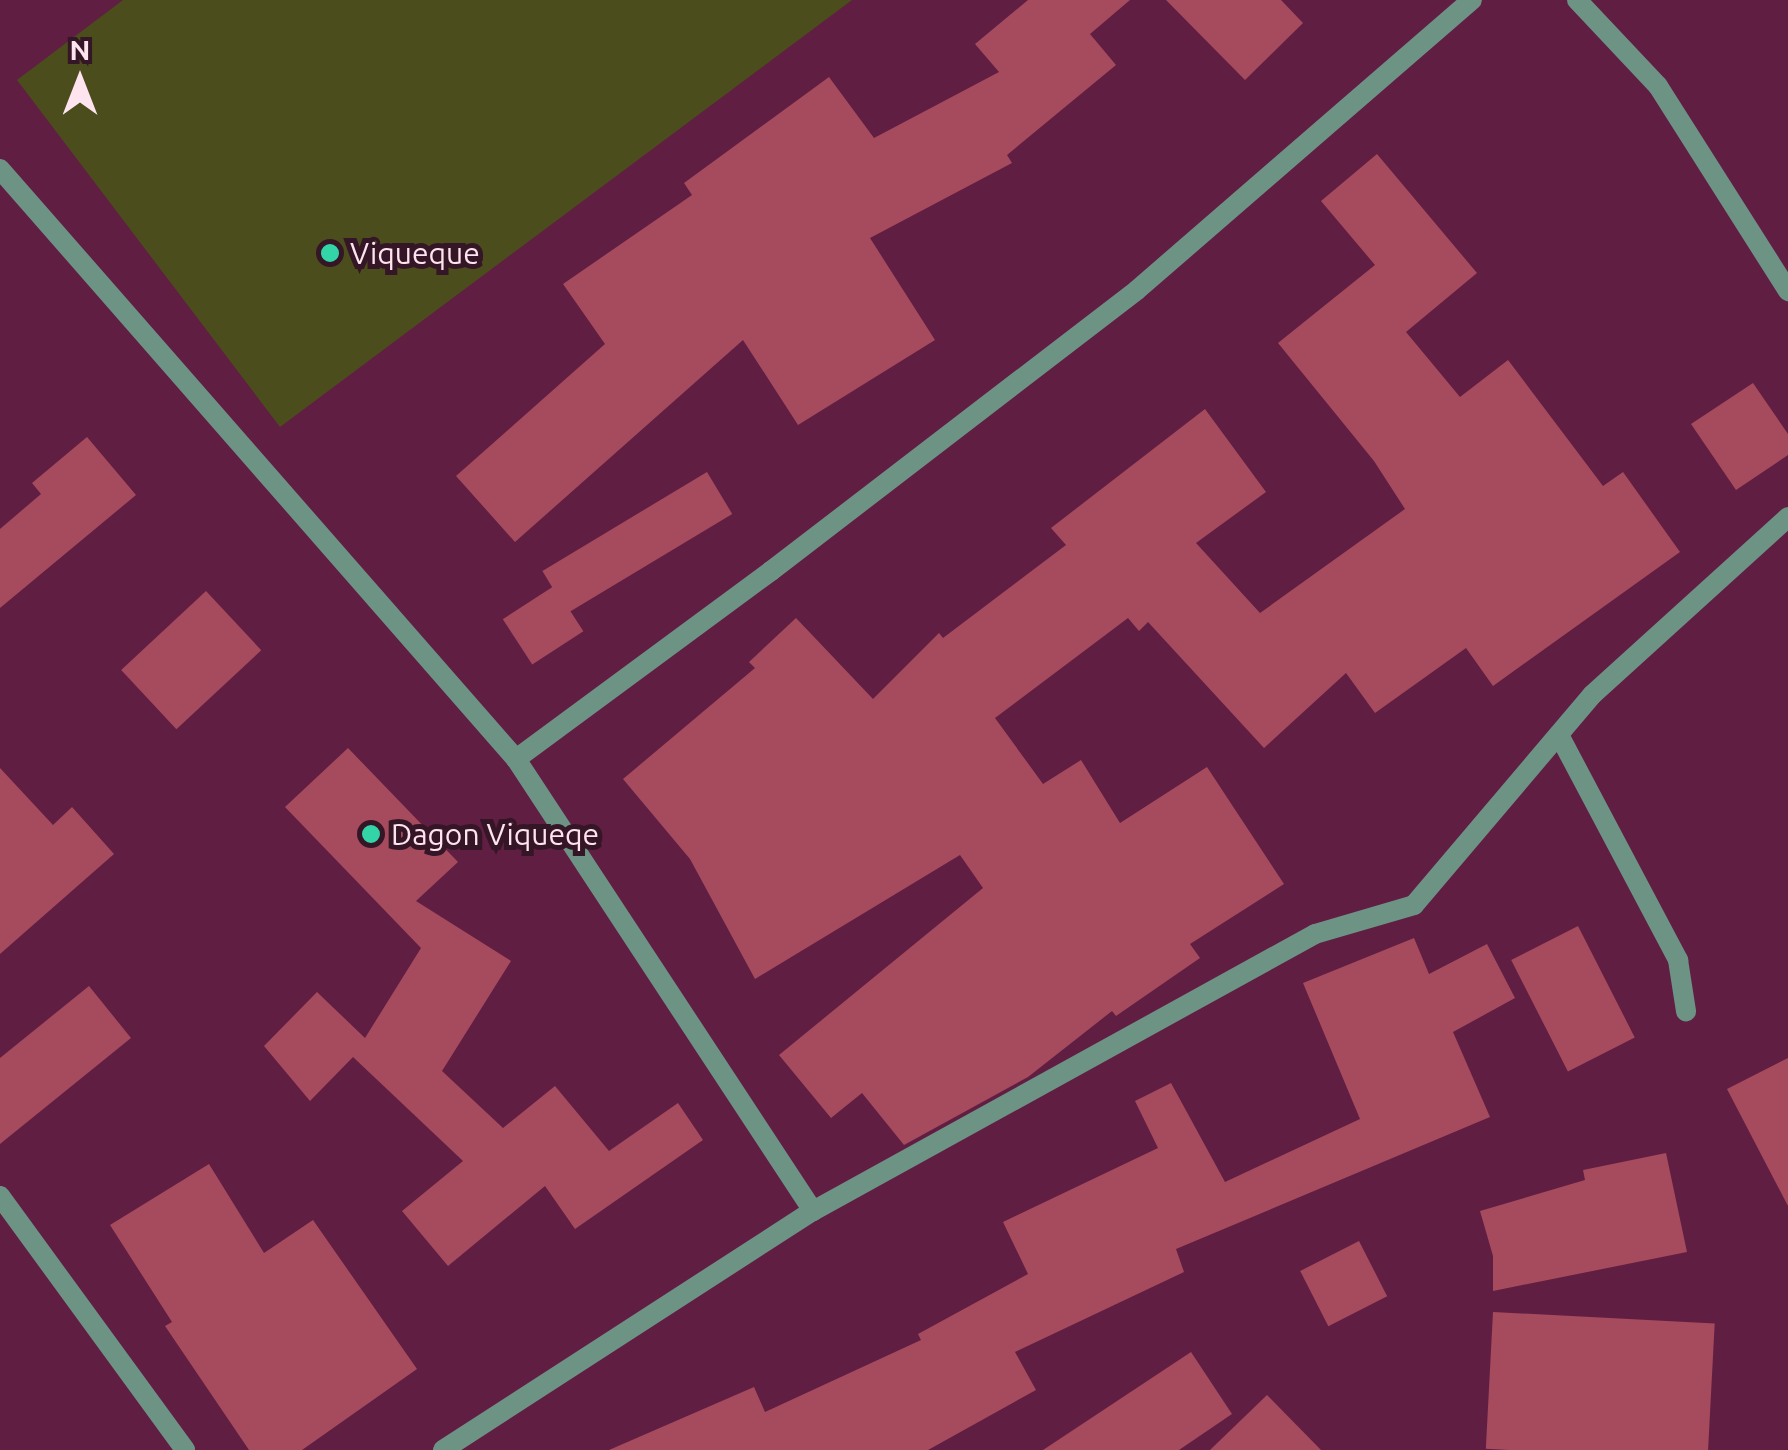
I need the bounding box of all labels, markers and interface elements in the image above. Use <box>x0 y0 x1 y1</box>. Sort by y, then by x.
north arrow <box>30 30 130 130</box>
text: N <box>70 34 90 65</box>
place label: Viqueque <box>350 235 480 271</box>
marker: Viqueque <box>319 242 341 264</box>
place label: Dagon Viqueqe <box>391 816 599 852</box>
marker: Dagon Viqueqe <box>360 823 382 845</box>

